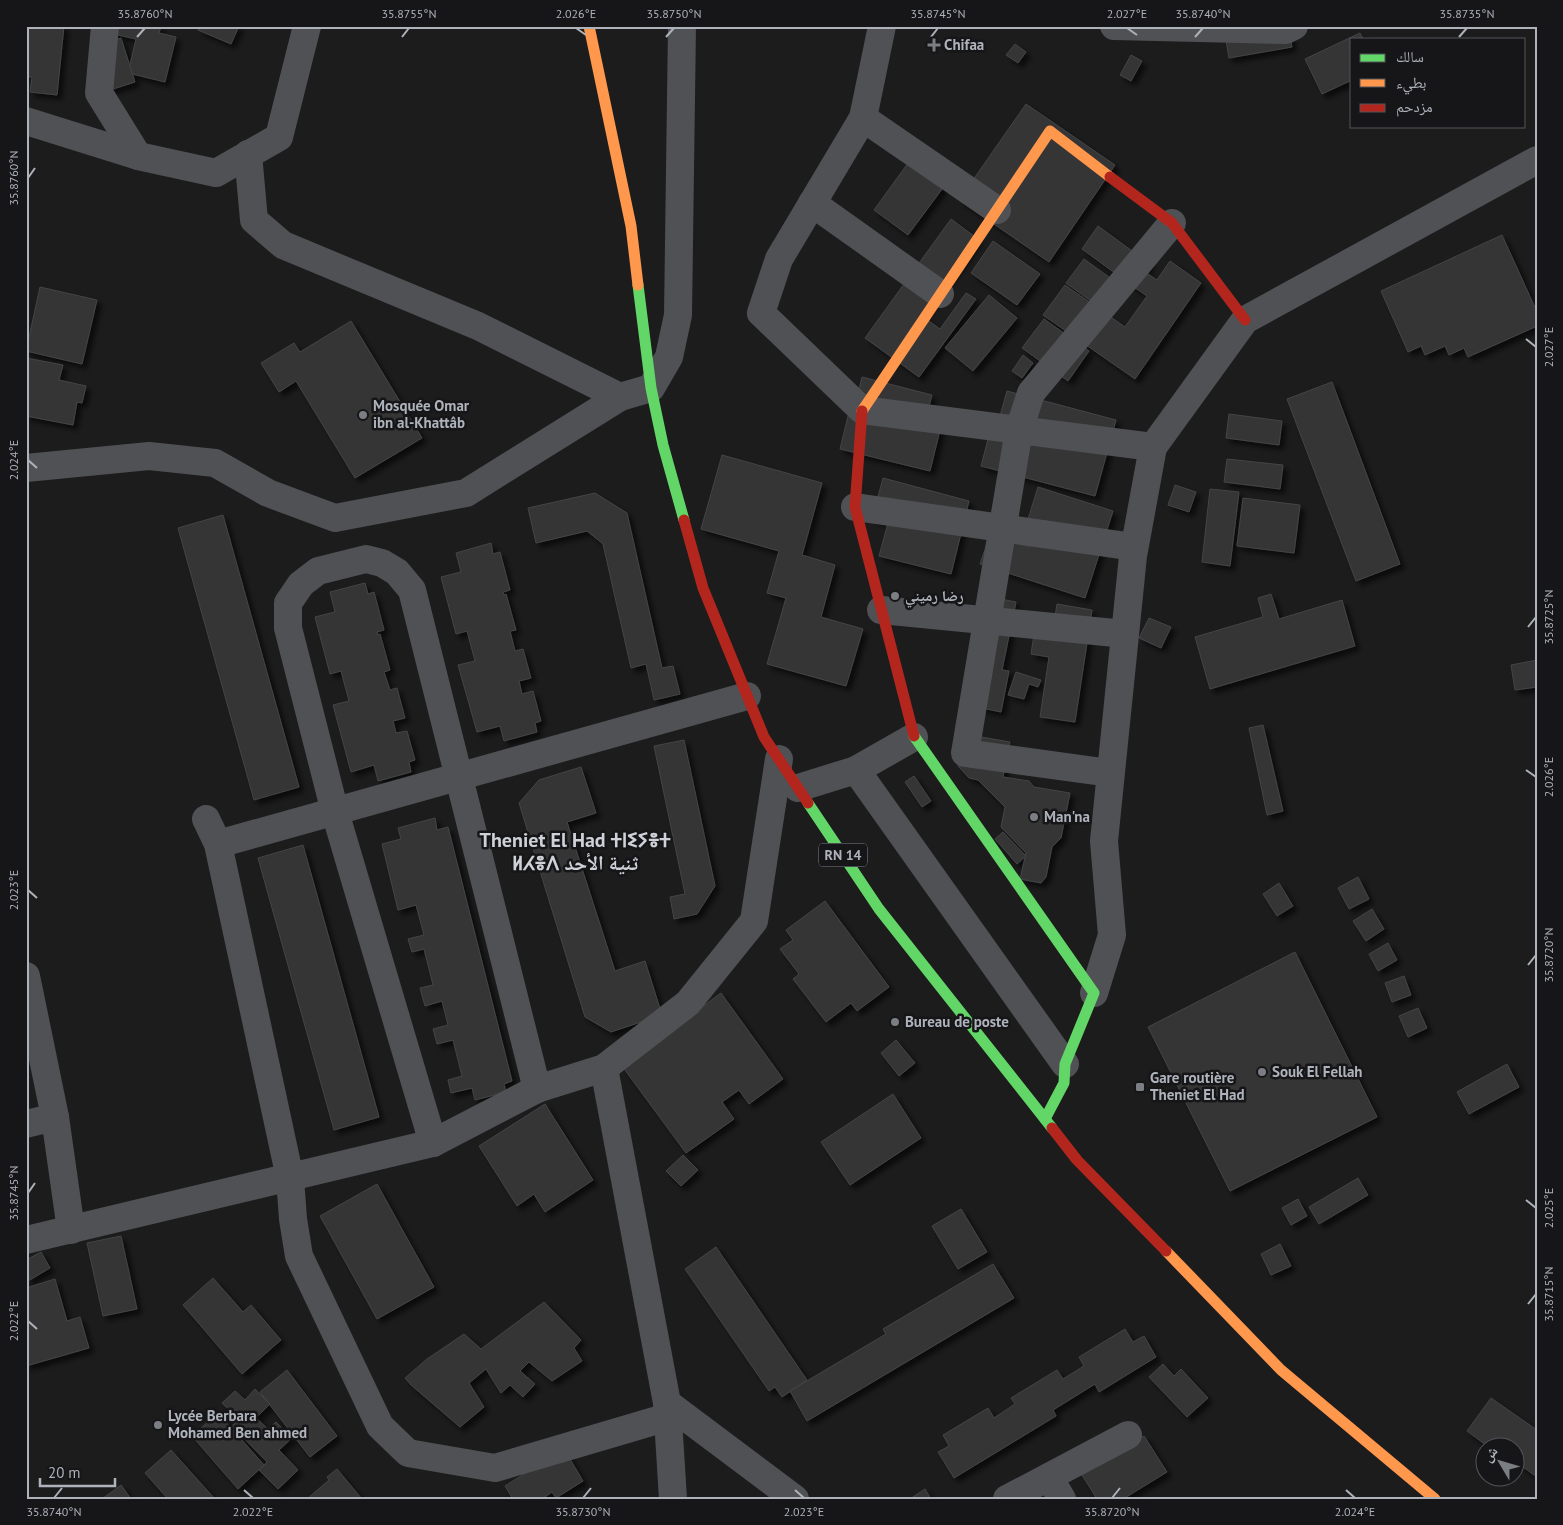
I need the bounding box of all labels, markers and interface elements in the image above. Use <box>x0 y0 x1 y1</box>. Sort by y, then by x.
text: 35.8760°N <box>118 6 172 21</box>
text: 35.8755°N <box>382 6 436 21</box>
text: 2.026°E <box>556 6 596 21</box>
text: 35.8750°N <box>647 6 701 21</box>
text: 35.8745°N <box>911 6 965 21</box>
text: 2.027°E <box>1107 6 1147 21</box>
text: 35.8740°N <box>1176 6 1230 21</box>
text: 35.8735°N <box>1440 6 1494 21</box>
place label: Chifaa <box>944 35 984 54</box>
legend <box>1350 38 1526 128</box>
marker: Chifaa <box>928 39 940 51</box>
text: سالك <box>1396 47 1424 66</box>
text: بطيء <box>1396 73 1426 95</box>
text: مزدحم <box>1396 97 1433 117</box>
text: 35.8760°N <box>6 151 21 205</box>
text: 2.027°E <box>1541 327 1556 367</box>
place label: Mosquée Omar ibn al-Khattâb <box>373 396 470 432</box>
marker: Mosquée Omar ibn al-Khattâb <box>357 409 369 421</box>
text: 2.024°E <box>6 440 21 480</box>
place label: رضا رميني <box>905 586 964 608</box>
marker: رضا رميني <box>889 590 901 602</box>
text: 35.8725°N <box>1541 590 1556 644</box>
text: 2.026°E <box>1541 757 1556 797</box>
place label: Man'na <box>1044 807 1090 826</box>
marker: Man'na <box>1028 811 1040 823</box>
district label: Theniet El Had ⵜⵏⵉⵢⴻⵜ ⵍⵃⴻⴷ ثنية الأحد <box>480 827 670 876</box>
road number: RN 14 <box>819 844 867 866</box>
text: 2.023°E <box>6 870 21 910</box>
text: 35.8720°N <box>1541 928 1556 982</box>
place label: Bureau de poste <box>905 1012 1009 1031</box>
marker: Bureau de poste <box>889 1016 901 1028</box>
place label: Souk El Fellah <box>1272 1062 1363 1081</box>
marker: Souk El Fellah <box>1256 1066 1268 1078</box>
place label: Gare routière Theniet El Had <box>1150 1068 1245 1104</box>
marker: Gare routière Theniet El Had <box>1134 1081 1146 1093</box>
text: 35.8745°N <box>6 1166 21 1220</box>
text: 2.025°E <box>1541 1188 1556 1228</box>
text: 35.8715°N <box>1541 1267 1556 1321</box>
text: 2.022°E <box>6 1301 21 1341</box>
place label: Lycée Berbara Mohamed Ben ahmed <box>168 1406 307 1442</box>
marker: Lycée Berbara Mohamed Ben ahmed <box>152 1419 164 1431</box>
north arrow <box>1476 1438 1526 1488</box>
text: ش <box>1478 1442 1502 1465</box>
scale bar <box>40 1455 115 1487</box>
text: 20 m <box>48 1463 81 1482</box>
text: 35.8740°N <box>27 1504 81 1519</box>
text: 2.022°E <box>233 1504 273 1519</box>
text: 35.8730°N <box>556 1504 610 1519</box>
text: 2.023°E <box>784 1504 824 1519</box>
text: 35.8720°N <box>1085 1504 1139 1519</box>
text: 2.024°E <box>1335 1504 1375 1519</box>

